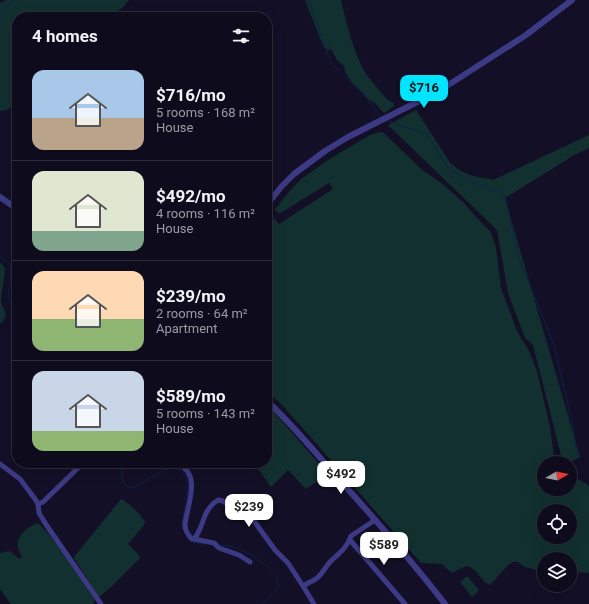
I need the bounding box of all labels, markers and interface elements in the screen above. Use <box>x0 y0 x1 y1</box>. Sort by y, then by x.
icon: filters <box>230 25 252 47</box>
text: 4 homes <box>32 26 98 46</box>
pin: $716 <box>400 75 448 109</box>
text: $716 <box>409 80 439 95</box>
text: $716/mo <box>156 85 226 105</box>
icon: home <box>64 86 112 134</box>
text: 5 rooms · 168 m² <box>156 105 255 120</box>
text: House <box>156 120 193 135</box>
text: $492/mo <box>156 186 226 206</box>
icon: home <box>64 187 112 235</box>
text: 4 rooms · 116 m² <box>156 206 255 221</box>
text: House <box>156 221 193 236</box>
text: $239/mo <box>156 286 226 306</box>
icon: home <box>64 287 112 335</box>
text: 2 rooms · 64 m² <box>156 306 248 321</box>
text: Apartment <box>156 321 218 336</box>
text: $589/mo <box>156 386 226 406</box>
icon: home <box>64 387 112 435</box>
text: 5 rooms · 143 m² <box>156 406 255 421</box>
text: House <box>156 421 193 436</box>
north arrow <box>537 456 577 496</box>
map controls <box>537 456 577 592</box>
pin: $492 <box>317 461 365 495</box>
text: $492 <box>326 466 356 481</box>
pin: $239 <box>225 494 273 528</box>
text: $239 <box>234 499 264 514</box>
button: locate <box>537 504 577 544</box>
pin: $589 <box>360 532 408 566</box>
text: $589 <box>369 537 399 552</box>
button: layers <box>537 552 577 592</box>

